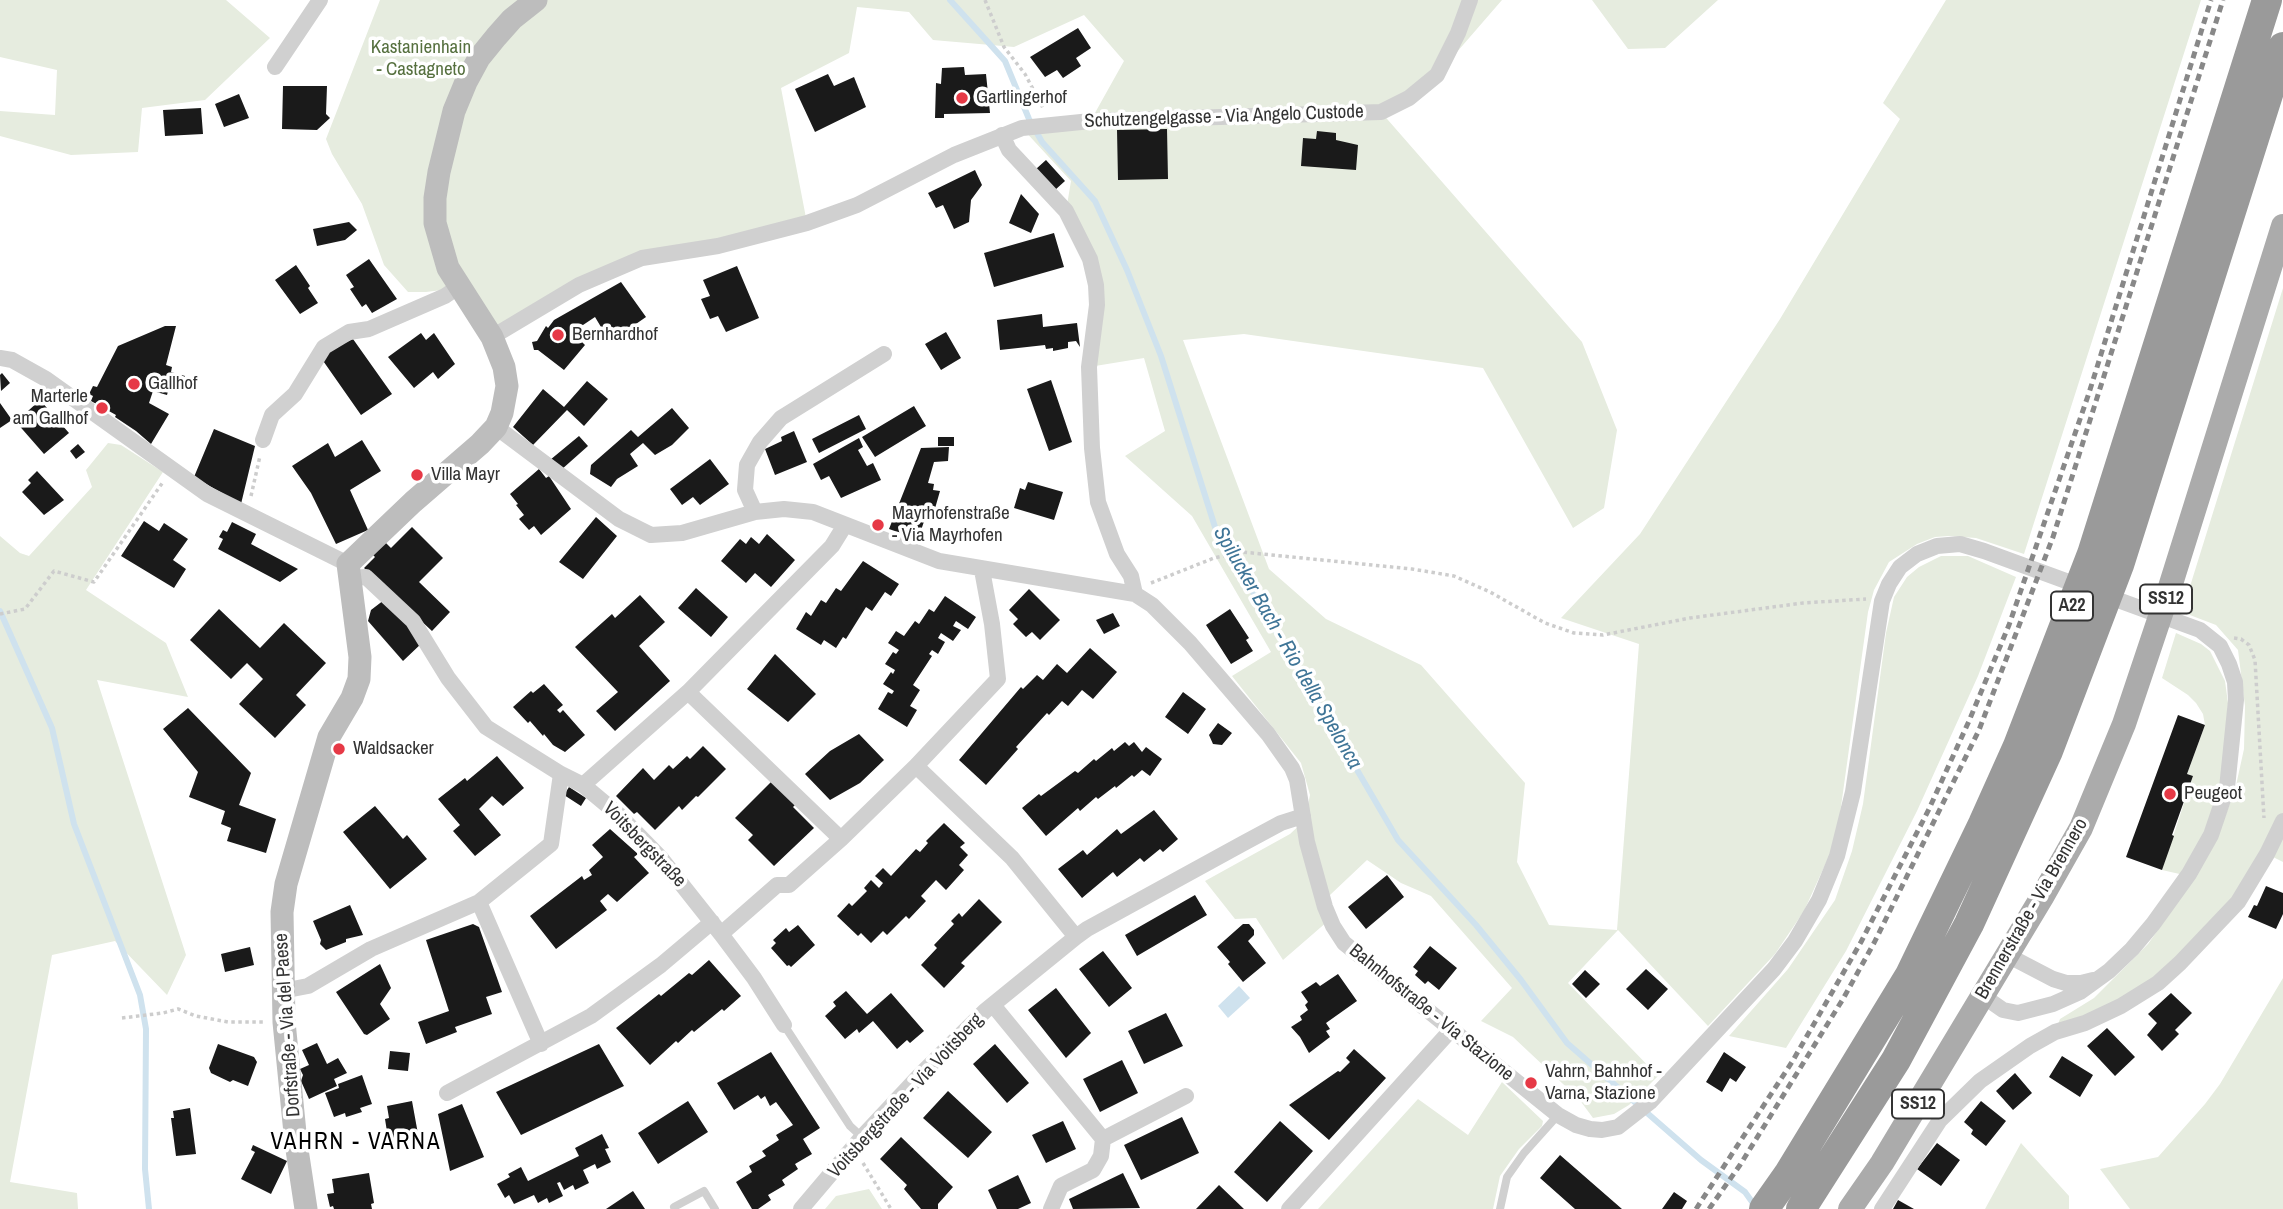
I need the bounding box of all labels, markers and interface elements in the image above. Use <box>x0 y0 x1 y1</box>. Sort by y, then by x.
park label: Kastanienhain - Castagneto <box>371 37 471 81</box>
place label: Gartlingerhof <box>976 87 1067 109</box>
marker: Gartlingerhof <box>954 90 970 106</box>
street label: Schutzengelgasse - Via Angelo Custode <box>1084 101 1364 133</box>
place label: Bernhardhof <box>572 324 658 346</box>
marker: Bernhardhof <box>550 327 566 343</box>
place label: Gallhof <box>148 373 197 395</box>
marker: Gallhof <box>126 376 142 392</box>
place label: Marterle am Gallhof <box>13 386 88 430</box>
marker: Marterle am Gallhof <box>94 400 110 416</box>
place label: Villa Mayr <box>431 464 500 486</box>
marker: Villa Mayr <box>409 467 425 483</box>
place label: Mayrhofenstraße - Via Mayrhofen <box>892 503 1010 547</box>
marker: Mayrhofenstraße - Via Mayrhofen <box>870 517 886 533</box>
water label: Spilucker Bach - Rio della Spelonca <box>1207 522 1367 774</box>
road number: SS12 <box>2140 584 2192 614</box>
road number: A22 <box>2051 592 2093 620</box>
place label: Waldsacker <box>353 738 434 760</box>
marker: Waldsacker <box>331 741 347 757</box>
place label: Peugeot <box>2184 783 2242 805</box>
marker: Peugeot <box>2162 786 2178 802</box>
street label: Voitsbergstraße <box>598 798 690 892</box>
street label: Brennerstraße - Via Brennero <box>1971 815 2093 1003</box>
street label: Dorfstraße - Via del Paese <box>270 932 306 1118</box>
street label: Bahnhofstraße - Via Stazione <box>1344 940 1518 1086</box>
street label: Voitsbergstraße - Via Voitsberg <box>824 1009 988 1183</box>
place label: Vahrn, Bahnhof - Varna, Stazione <box>1545 1061 1662 1105</box>
marker: Vahrn, Bahnhof - Varna, Stazione <box>1523 1075 1539 1091</box>
road number: SS12 <box>1892 1090 1944 1119</box>
district label: VAHRN - VARNA <box>272 1129 440 1157</box>

